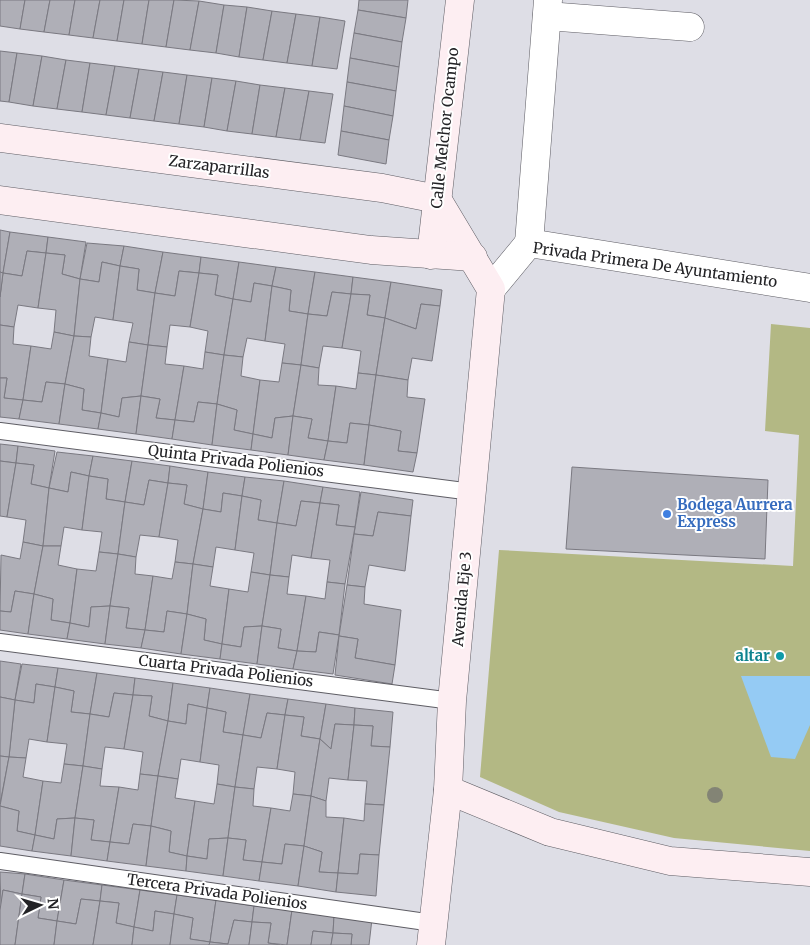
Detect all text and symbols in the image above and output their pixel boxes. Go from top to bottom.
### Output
street label: Calle Melchor Ocampo [427,46,462,209]
street label: Zarzaparrillas [167,151,271,182]
street label: Privada Primera De Ayuntamiento [532,238,779,291]
street label: Quinta Privada Polienios [147,440,325,481]
place label: Bodega Aurrera Express [677,495,793,531]
marker: Bodega Aurrera Express [661,508,673,520]
street label: Avenida Eje 3 [448,551,475,648]
place label: altar [735,646,770,665]
street label: Cuarta Privada Polienios [138,650,314,691]
marker: altar [774,650,786,662]
street label: Tercera Privada Polienios [126,869,309,914]
north arrow [15,880,65,930]
text: N [44,898,62,910]

